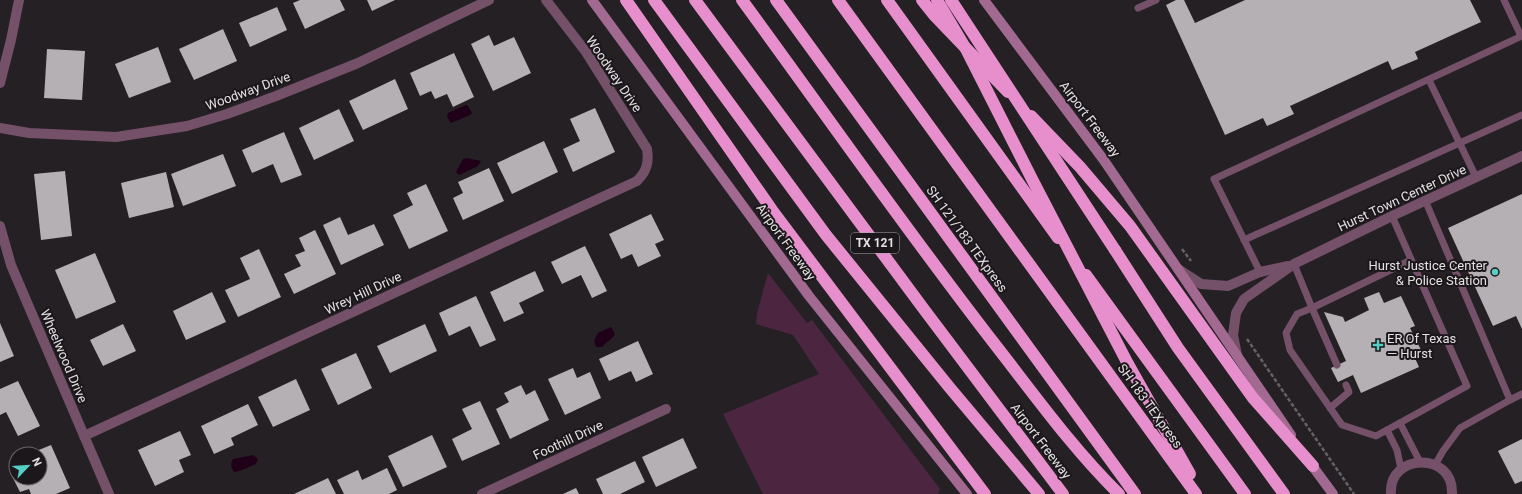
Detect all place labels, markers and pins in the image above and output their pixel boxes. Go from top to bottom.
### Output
place label: Hurst Justice Center & Police Station [1368,258,1488,288]
marker: Hurst Justice Center & Police Station [1490,267,1500,277]
place label: ER Of Texas — Hurst [1387,331,1457,361]
marker: ER Of Texas — Hurst [1372,339,1384,351]

